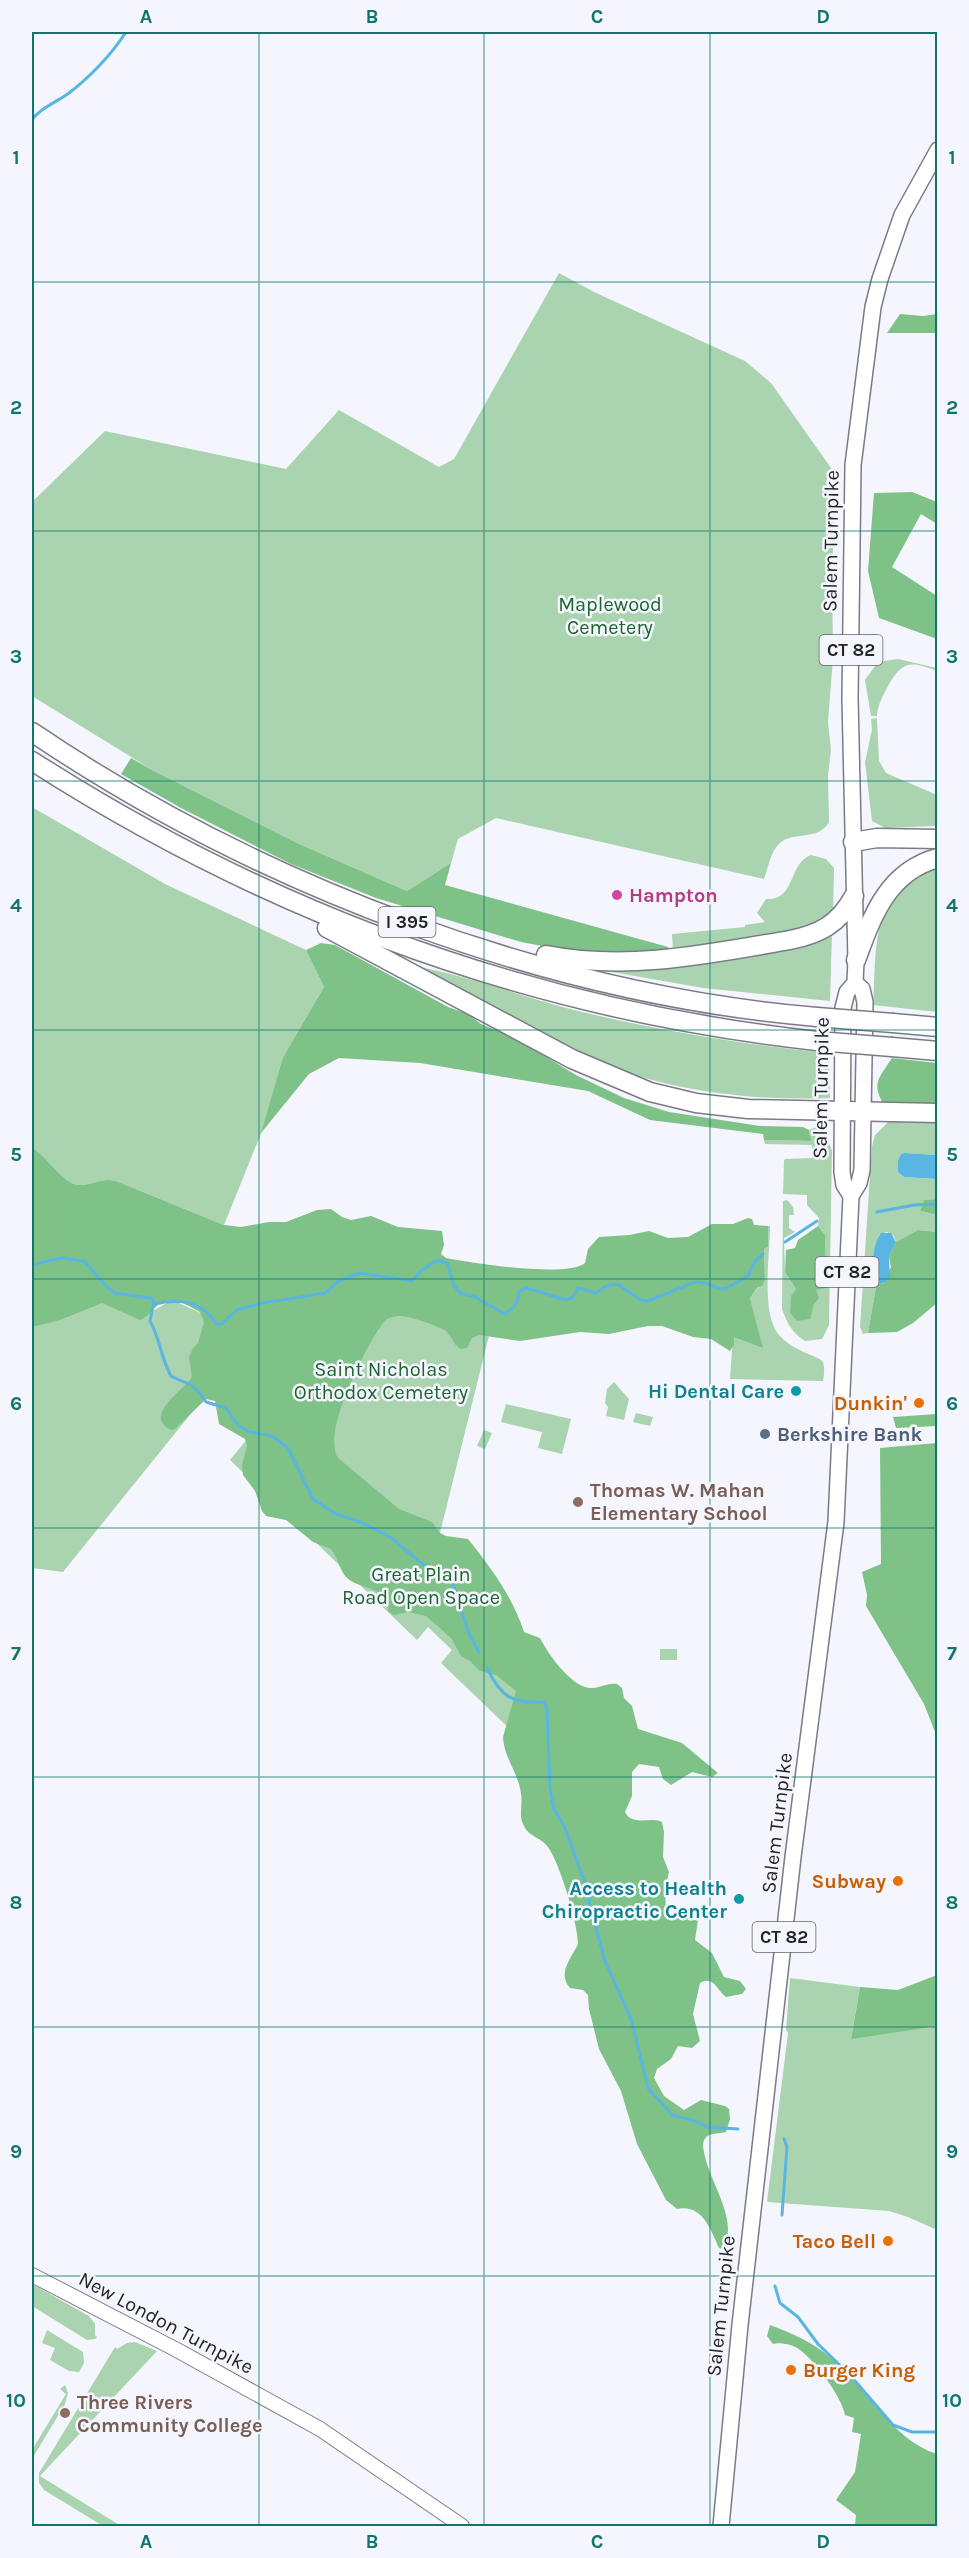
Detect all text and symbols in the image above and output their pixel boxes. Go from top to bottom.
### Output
text: A [140,5,153,28]
text: B [366,5,378,28]
text: C [591,5,603,28]
text: D [816,5,830,28]
text: 1 [12,146,20,169]
text: 1 [948,146,956,169]
text: 2 [10,396,22,419]
text: 2 [946,396,958,419]
street label: Salem Turnpike [818,470,844,612]
park label: Maplewood Cemetery [558,593,662,639]
road number: CT 82 [820,635,882,665]
text: 3 [10,645,22,668]
text: 3 [946,645,958,668]
place label: Hampton [629,884,718,907]
marker: Hampton [610,888,624,902]
text: 4 [10,894,22,917]
text: 4 [946,894,958,917]
road number: I 395 [378,907,436,937]
street label: Salem Turnpike [808,1017,834,1159]
text: 5 [10,1143,22,1166]
text: 5 [946,1143,958,1166]
road number: CT 82 [816,1257,878,1287]
park label: Saint Nicholas Orthodox Cemetery [294,1358,468,1404]
place label: Hi Dental Care [648,1380,784,1403]
marker: Hi Dental Care [789,1384,803,1398]
text: 6 [10,1392,22,1415]
place label: Dunkin' [834,1392,907,1415]
text: 6 [946,1392,958,1415]
marker: Dunkin' [912,1396,926,1410]
place label: Berkshire Bank [777,1423,922,1446]
marker: Berkshire Bank [758,1427,772,1441]
place label: Thomas W. Mahan Elementary School [590,1479,768,1525]
marker: Thomas W. Mahan Elementary School [571,1495,585,1509]
park label: Great Plain Road Open Space [342,1563,500,1609]
text: 7 [11,1642,21,1665]
text: 7 [947,1642,957,1665]
street label: Salem Turnpike [757,1751,797,1895]
place label: Subway [812,1870,886,1893]
marker: Subway [891,1874,905,1888]
place label: Access to Health Chiropractic Center [542,1877,727,1923]
text: 8 [10,1891,22,1914]
text: 8 [946,1891,958,1914]
marker: Access to Health Chiropractic Center [732,1892,746,1906]
road number: CT 82 [752,1922,816,1952]
text: 9 [10,2140,22,2163]
text: 9 [946,2140,958,2163]
place label: Taco Bell [793,2230,876,2253]
street label: Salem Turnpike [702,2234,740,2378]
marker: Taco Bell [881,2234,895,2248]
street label: New London Turnpike [75,2267,257,2379]
place label: Burger King [803,2359,915,2382]
marker: Burger King [784,2363,798,2377]
text: 10 [6,2389,26,2412]
text: 10 [942,2389,962,2412]
place label: Three Rivers Community College [77,2391,263,2437]
marker: Three Rivers Community College [58,2406,72,2420]
text: A [140,2530,153,2553]
text: B [366,2530,378,2553]
text: C [591,2530,603,2553]
text: D [816,2530,830,2553]

